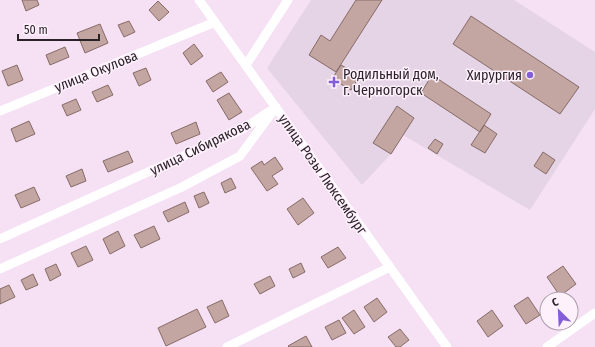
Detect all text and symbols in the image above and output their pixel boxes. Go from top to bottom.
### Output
scale bar [18,16,99,42]
text: 50 m [24,23,48,37]
street label: улица Окулова [52,47,140,96]
place label: Родильный дом, г. Черногорск [343,66,439,99]
place label: Хирургия [467,67,522,84]
marker: Хирургия [525,70,535,80]
marker: Родильный дом, г. Черногорск [328,76,340,88]
street label: улица Розы Люксембург [275,111,371,238]
street label: улица Сибирякова [147,116,253,179]
north arrow [539,291,579,331]
text: С [550,295,561,309]

